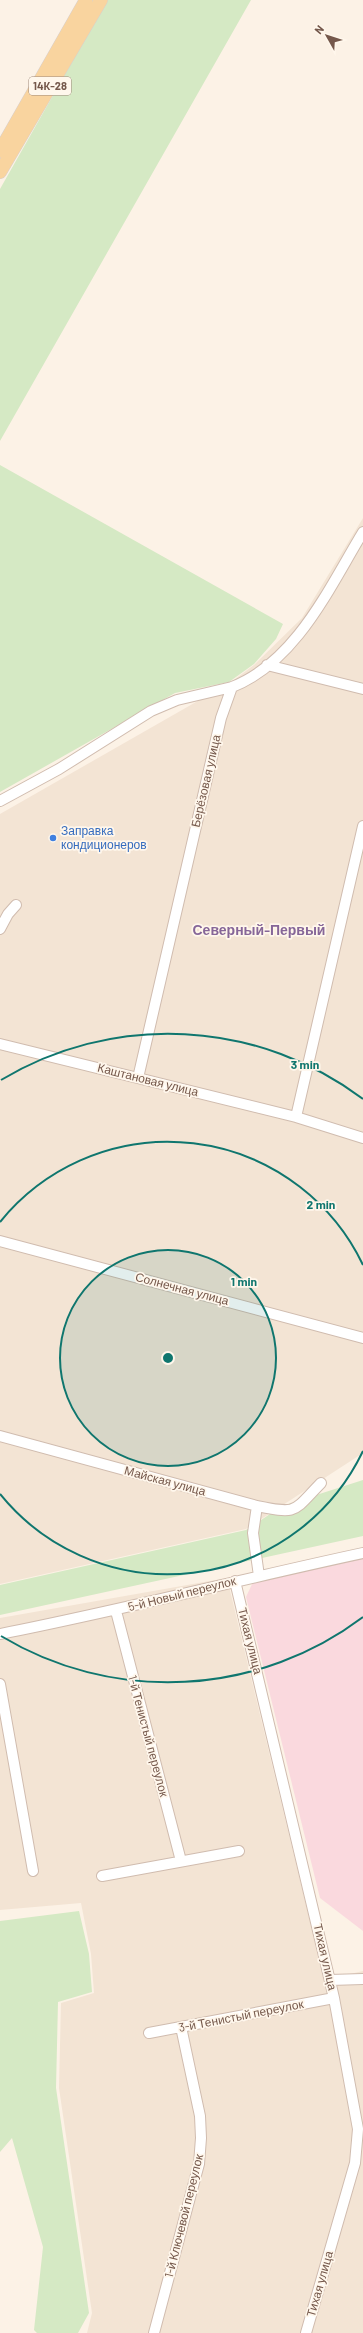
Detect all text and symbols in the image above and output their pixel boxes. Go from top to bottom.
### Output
north arrow [307,16,347,56]
text: N [311,22,326,36]
road number: 14К-28 [29,77,71,95]
street label: Берёзовая улица [188,733,224,829]
place label: Заправка кондиционеров [61,823,147,852]
marker: Заправка кондиционеров [48,833,58,843]
district label: Северный-Первый [193,921,325,938]
text: 3 min [291,1057,319,1071]
street label: Каштановая улица [96,1060,200,1099]
text: 2 min [307,1197,335,1211]
street label: Солнечная улица [134,1269,231,1308]
text: 1 min [231,1274,257,1288]
centre of rings [161,1351,175,1365]
street label: Майская улица [123,1462,208,1499]
street label: 5-й Новый переулок [126,1573,238,1614]
street label: Тихая улица [235,1606,266,1676]
street label: 1-й Тенистый переулок [125,1674,172,1799]
street label: Тихая улица [311,1922,341,1992]
street label: 3-й Тенистый переулок [177,1996,305,2035]
street label: 1-й Ключевой переулок [161,2152,206,2279]
street label: Тихая улица [303,2249,336,2319]

